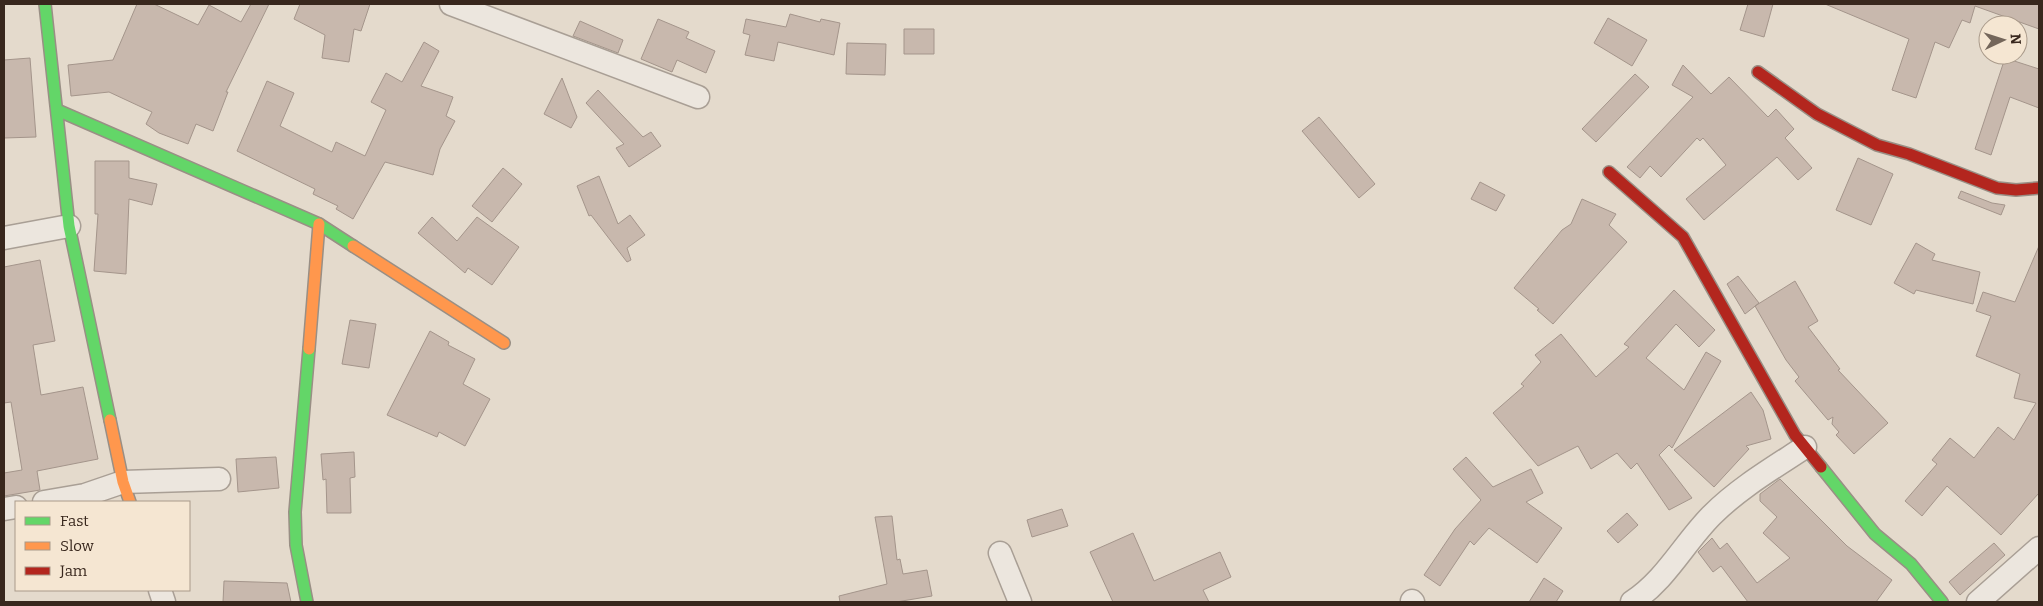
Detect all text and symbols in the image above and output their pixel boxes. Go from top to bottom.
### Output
north arrow [1978,15,2028,65]
text: N [2007,33,2024,45]
legend [15,501,190,591]
text: Fast [60,512,89,530]
text: Slow [60,537,95,555]
text: Jam [59,562,88,580]

